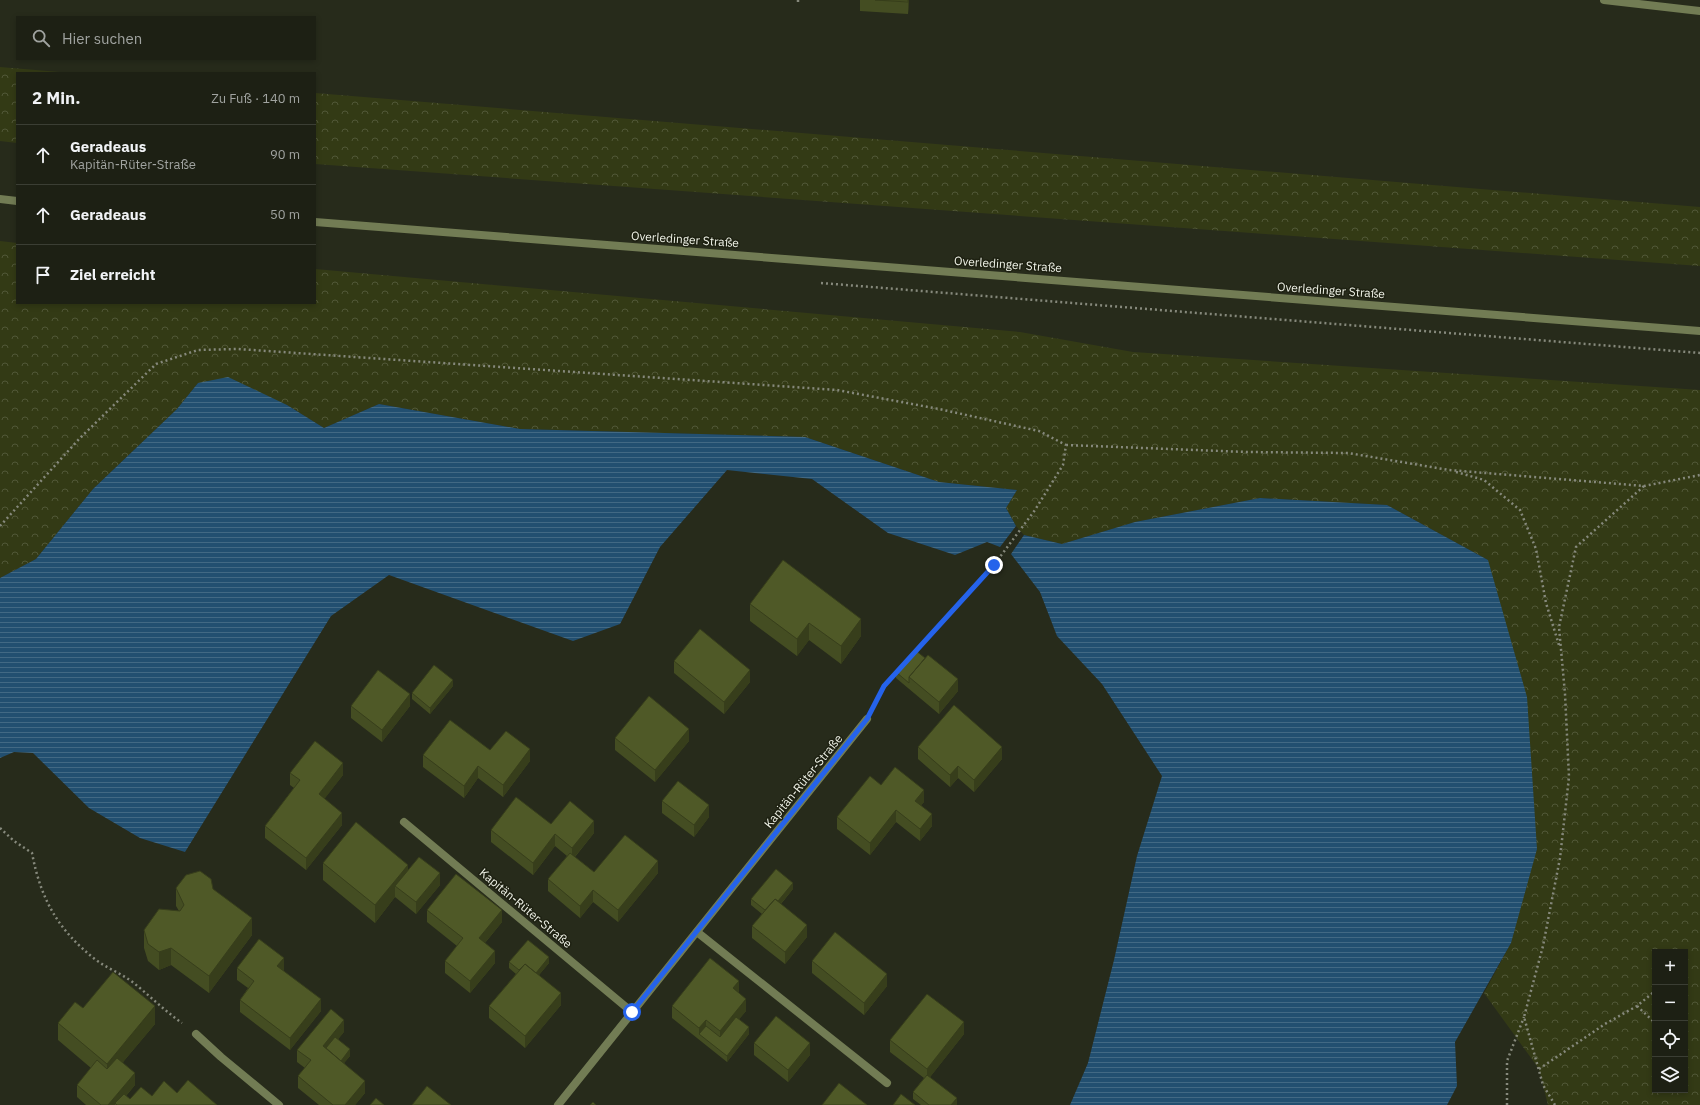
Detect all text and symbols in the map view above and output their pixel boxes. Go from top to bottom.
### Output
search box [16,16,316,60]
icon: search [30,27,52,49]
text: Hier suchen [62,29,142,48]
text: 2 Min. [32,87,80,109]
text: Zu Fuß · 140 m [211,90,300,107]
text: Geradeaus [70,137,146,156]
icon: ahead [32,144,54,166]
text: 90 m [270,146,300,163]
text: Kapitän-Rüter-Straße [70,156,196,173]
icon: ahead [32,204,54,226]
text: Geradeaus [70,205,146,224]
text: 50 m [270,206,300,223]
street label: Overledinger Straße [630,228,740,250]
street label: Overledinger Straße [953,253,1063,275]
icon: arrive [32,264,54,286]
text: Ziel erreicht [70,265,156,284]
street label: Overledinger Straße [1276,279,1386,301]
route end [985,556,1003,574]
street label: Kapitän-Rüter-Straße [761,731,846,831]
street label: Kapitän-Rüter-Straße [477,865,576,951]
map controls [1652,949,1688,1093]
button: + [1652,949,1688,985]
button: − [1652,985,1688,1021]
route start [623,1003,641,1021]
button: locate [1652,1021,1688,1057]
button: layers [1652,1057,1688,1093]

